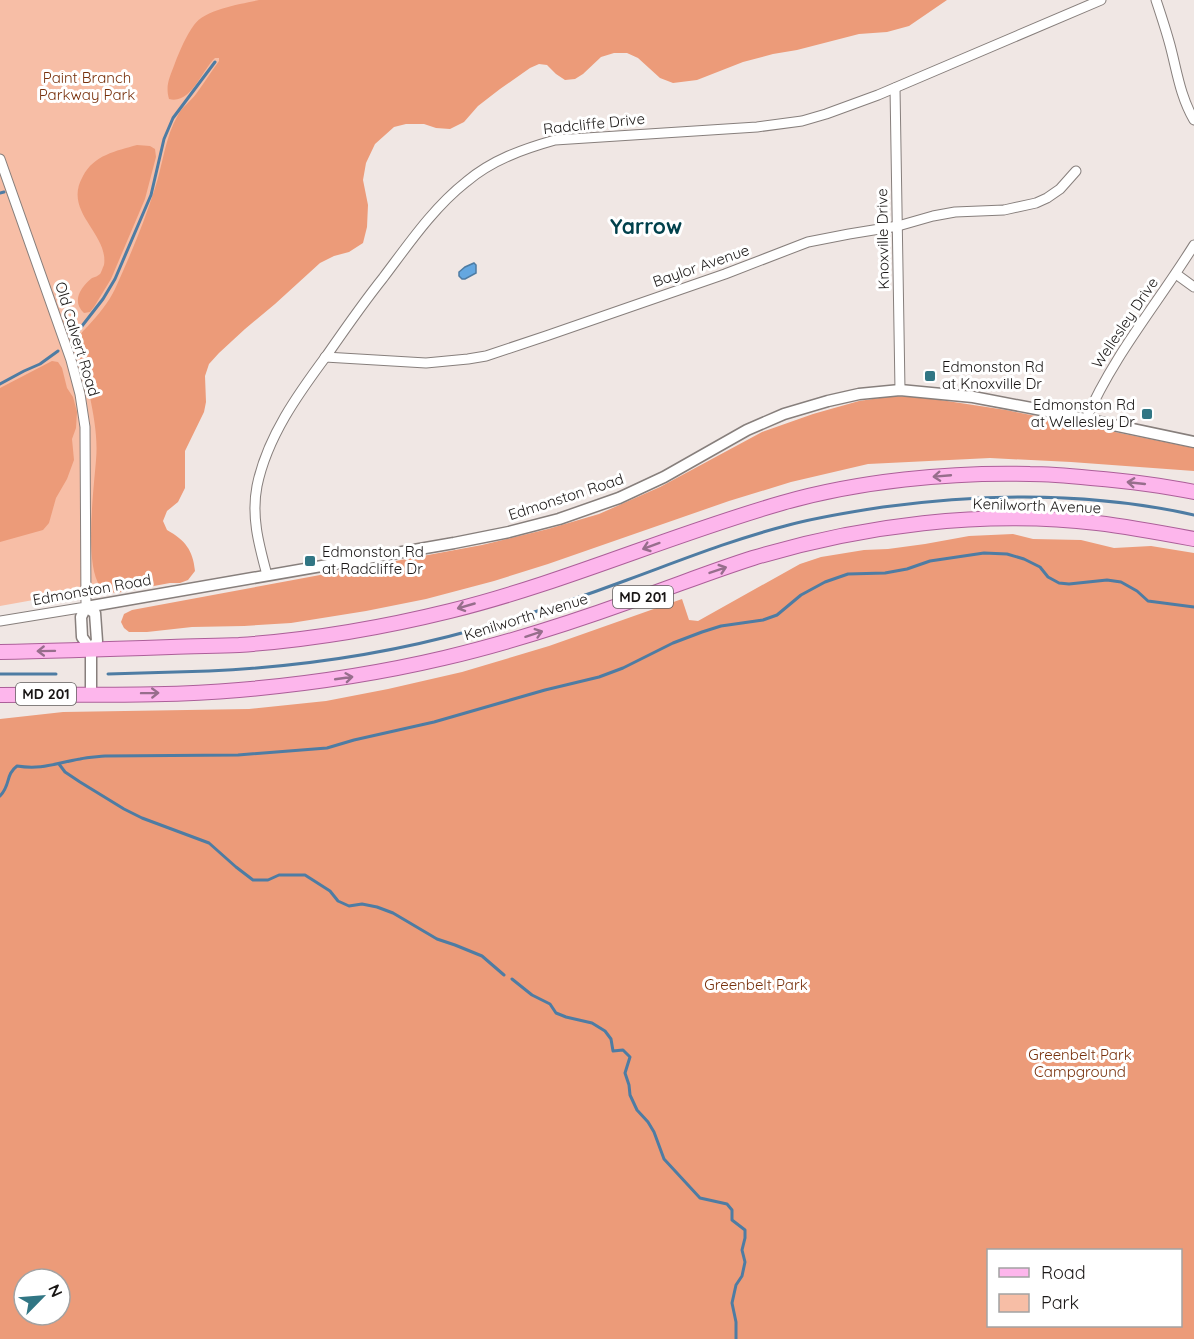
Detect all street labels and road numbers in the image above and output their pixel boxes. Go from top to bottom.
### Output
street label: Radcliffe Drive [542,109,646,138]
street label: Knoxville Drive [872,188,893,290]
street label: Baylor Avenue [650,240,752,291]
street label: Wellesley Drive [1087,274,1162,372]
street label: Old Calvert Road [51,279,104,398]
street label: Edmonston Road [506,469,626,524]
street label: Kenilworth Avenue [972,494,1102,517]
street label: Edmonston Road [31,570,153,609]
road number: MD 201 [613,586,673,608]
street label: Kenilworth Avenue [462,589,590,644]
road number: MD 201 [16,683,76,705]

